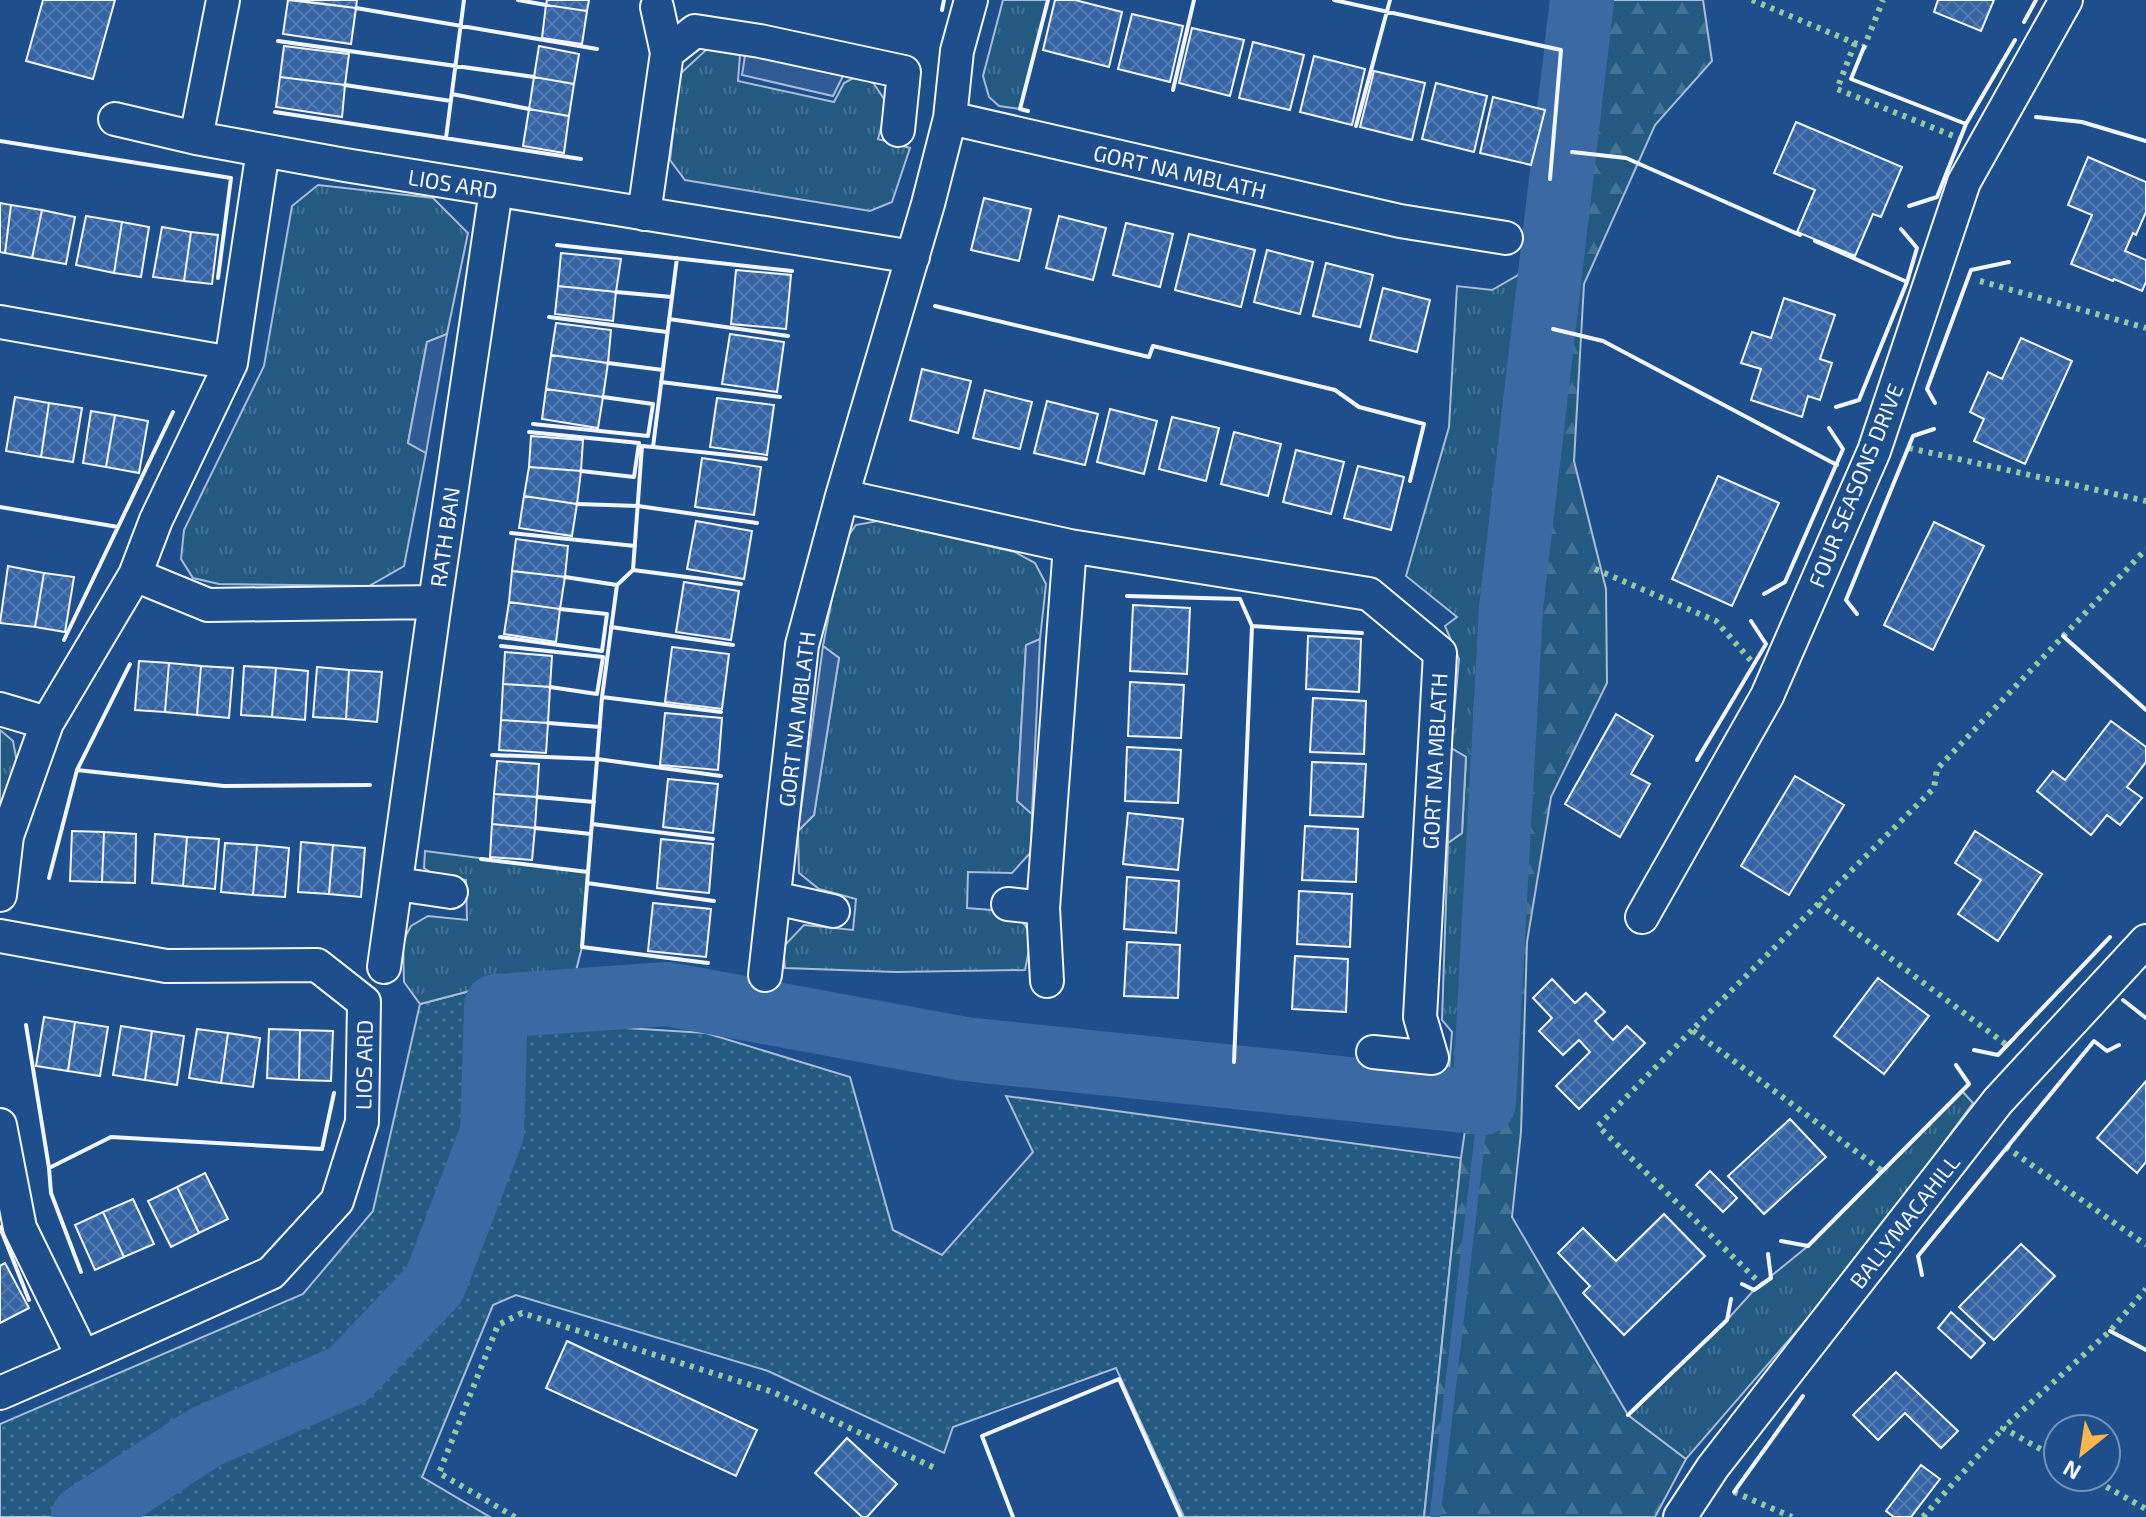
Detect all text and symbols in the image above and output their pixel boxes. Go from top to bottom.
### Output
street label: GORT NA MBLATH [1091,138,1269,204]
street label: LIOS ARD [406,163,500,203]
street label: FOUR SEASONS DRIVE [1802,379,1908,591]
street label: RATH BAN [424,485,464,589]
street label: GORT NA MBLATH [772,630,820,808]
street label: GORT NA MBLATH [1416,672,1452,850]
street label: LIOS ARD [349,1020,377,1110]
street label: BALLYMACAHILL [1844,1149,1964,1293]
north arrow [2042,1413,2122,1493]
text: N [2058,1456,2085,1486]

